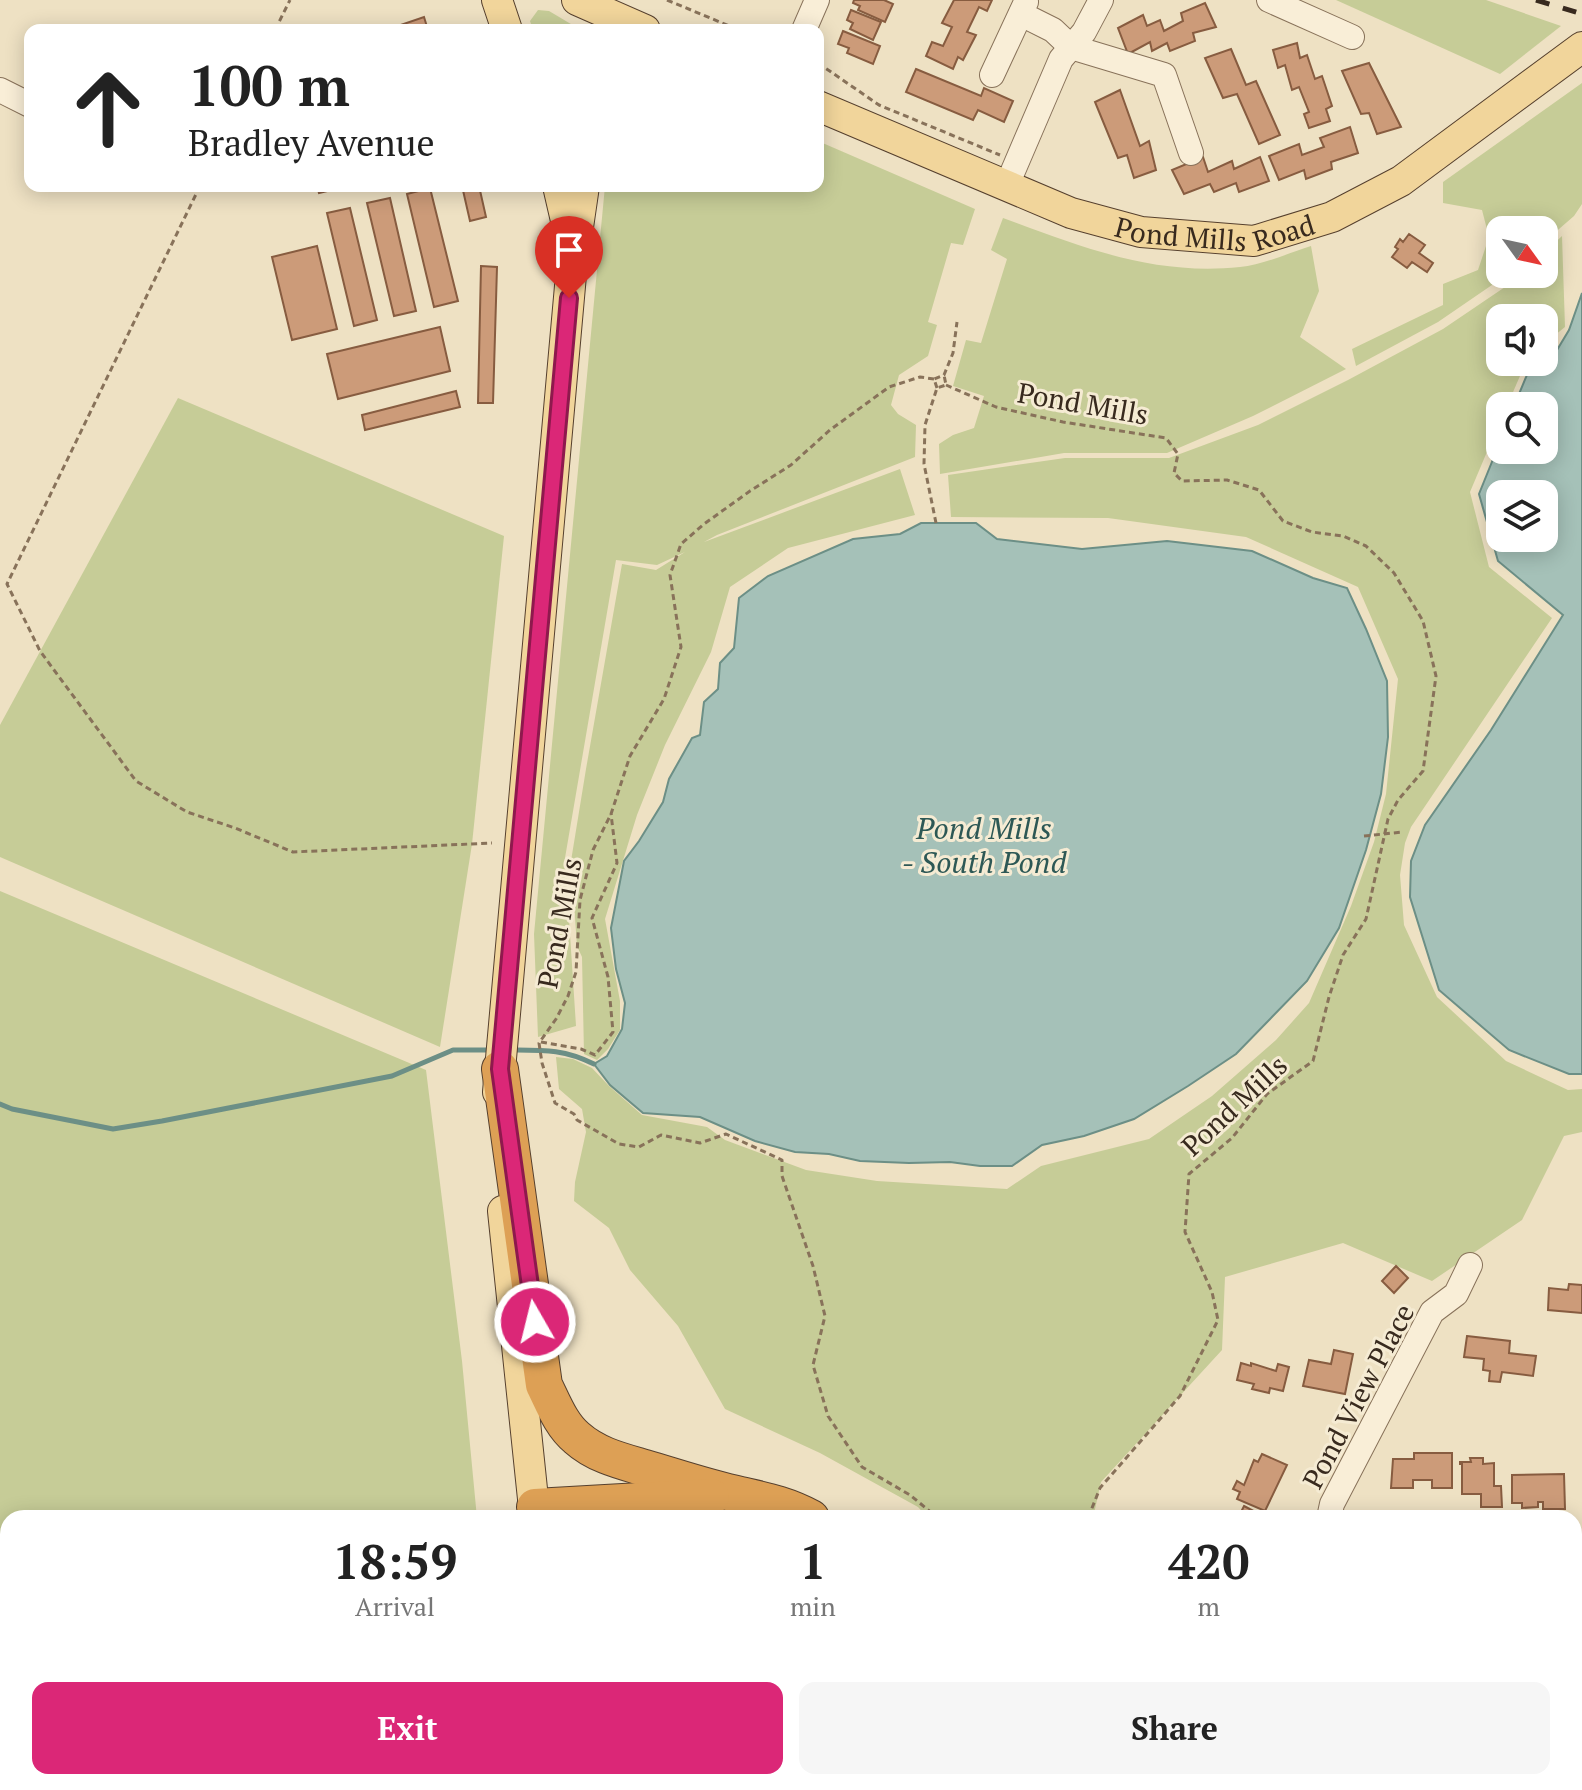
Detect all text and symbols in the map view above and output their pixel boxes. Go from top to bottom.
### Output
text: 100 m [188,48,350,122]
icon: ahead [56,56,160,160]
text: Bradley Avenue [188,119,435,166]
street label: Pond Mills Road [1111,205,1319,259]
pin [535,216,603,298]
north arrow [1486,216,1558,288]
map controls [1486,216,1558,552]
icon: arrive [547,228,591,272]
button: sound [1486,304,1558,376]
street label: Pond Mills [1015,373,1151,433]
button: search [1486,392,1558,464]
button: layers [1486,480,1558,552]
water label: Pond Mills - South Pond [902,808,1067,882]
street label: Pond Mills [528,855,590,991]
street label: Pond Mills [1173,1046,1295,1164]
position arrow [493,1280,577,1364]
street label: Pond View Place [1294,1297,1422,1495]
text: 18:59 [332,1529,457,1593]
text: 1 [799,1529,826,1593]
text: 420 [1168,1529,1250,1593]
text: Arrival [355,1589,435,1623]
text: min [790,1589,836,1623]
text: m [1198,1589,1220,1623]
button: Exit [32,1682,783,1774]
button: Share [799,1682,1550,1774]

